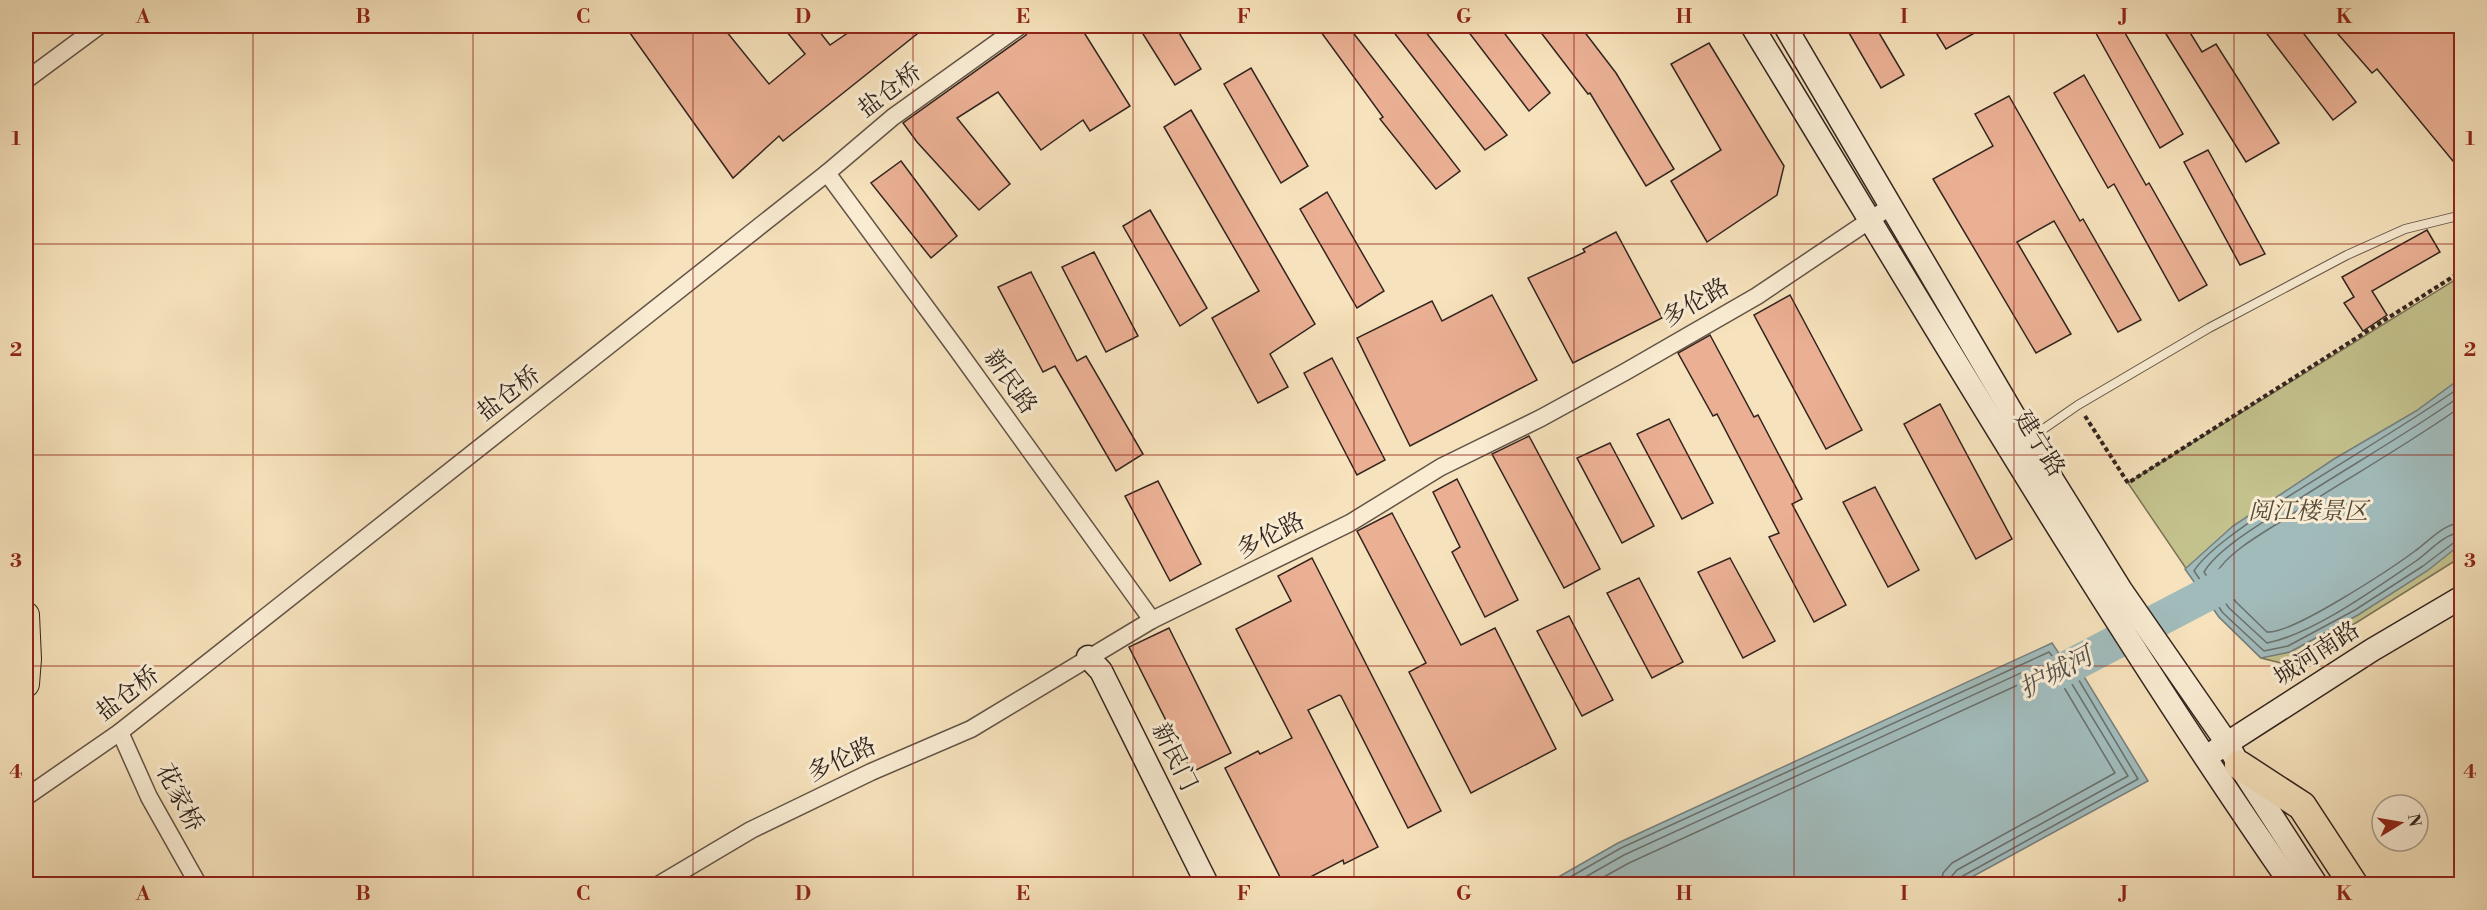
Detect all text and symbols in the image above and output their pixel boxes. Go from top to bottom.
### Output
text: A [135,5,151,30]
text: B [355,5,371,30]
text: C [576,5,590,30]
text: D [795,5,811,30]
text: E [1016,5,1030,30]
text: F [1237,5,1251,30]
text: G [1456,5,1472,30]
text: H [1676,5,1693,30]
text: I [1900,5,1908,30]
text: J [2117,5,2128,30]
text: K [2336,5,2353,30]
street label: 盐仓桥 [852,57,928,125]
text: 1 [11,127,21,152]
text: 1 [2465,127,2475,152]
street label: 多伦路 [1657,272,1735,334]
text: 2 [10,338,22,363]
text: 2 [2464,338,2476,363]
street label: 新民路 [977,344,1043,420]
street label: 盐仓桥 [471,360,547,428]
street label: 建宁路 [2007,406,2071,482]
park label: 阅江楼景区 [2248,497,2371,527]
street label: 多伦路 [1232,506,1310,566]
text: 3 [10,549,22,574]
text: 3 [2464,549,2476,574]
street label: 城河南路 [2269,615,2365,693]
water label: 护城河 [2014,639,2101,705]
street label: 盐仓桥 [90,660,166,728]
street label: 新民门 [1145,718,1203,796]
street label: 多伦路 [803,731,881,789]
street label: 花家桥 [149,759,209,837]
text: 4 [9,760,23,785]
text: 4 [2463,760,2477,785]
north arrow [2370,793,2430,853]
text: N [2403,812,2425,829]
text: A [135,882,151,907]
text: B [355,882,371,907]
text: C [576,882,590,907]
text: D [795,882,811,907]
text: E [1016,882,1030,907]
text: F [1237,882,1251,907]
text: G [1456,882,1472,907]
text: H [1676,882,1693,907]
text: I [1900,882,1908,907]
text: J [2117,882,2128,907]
text: K [2336,882,2353,907]

